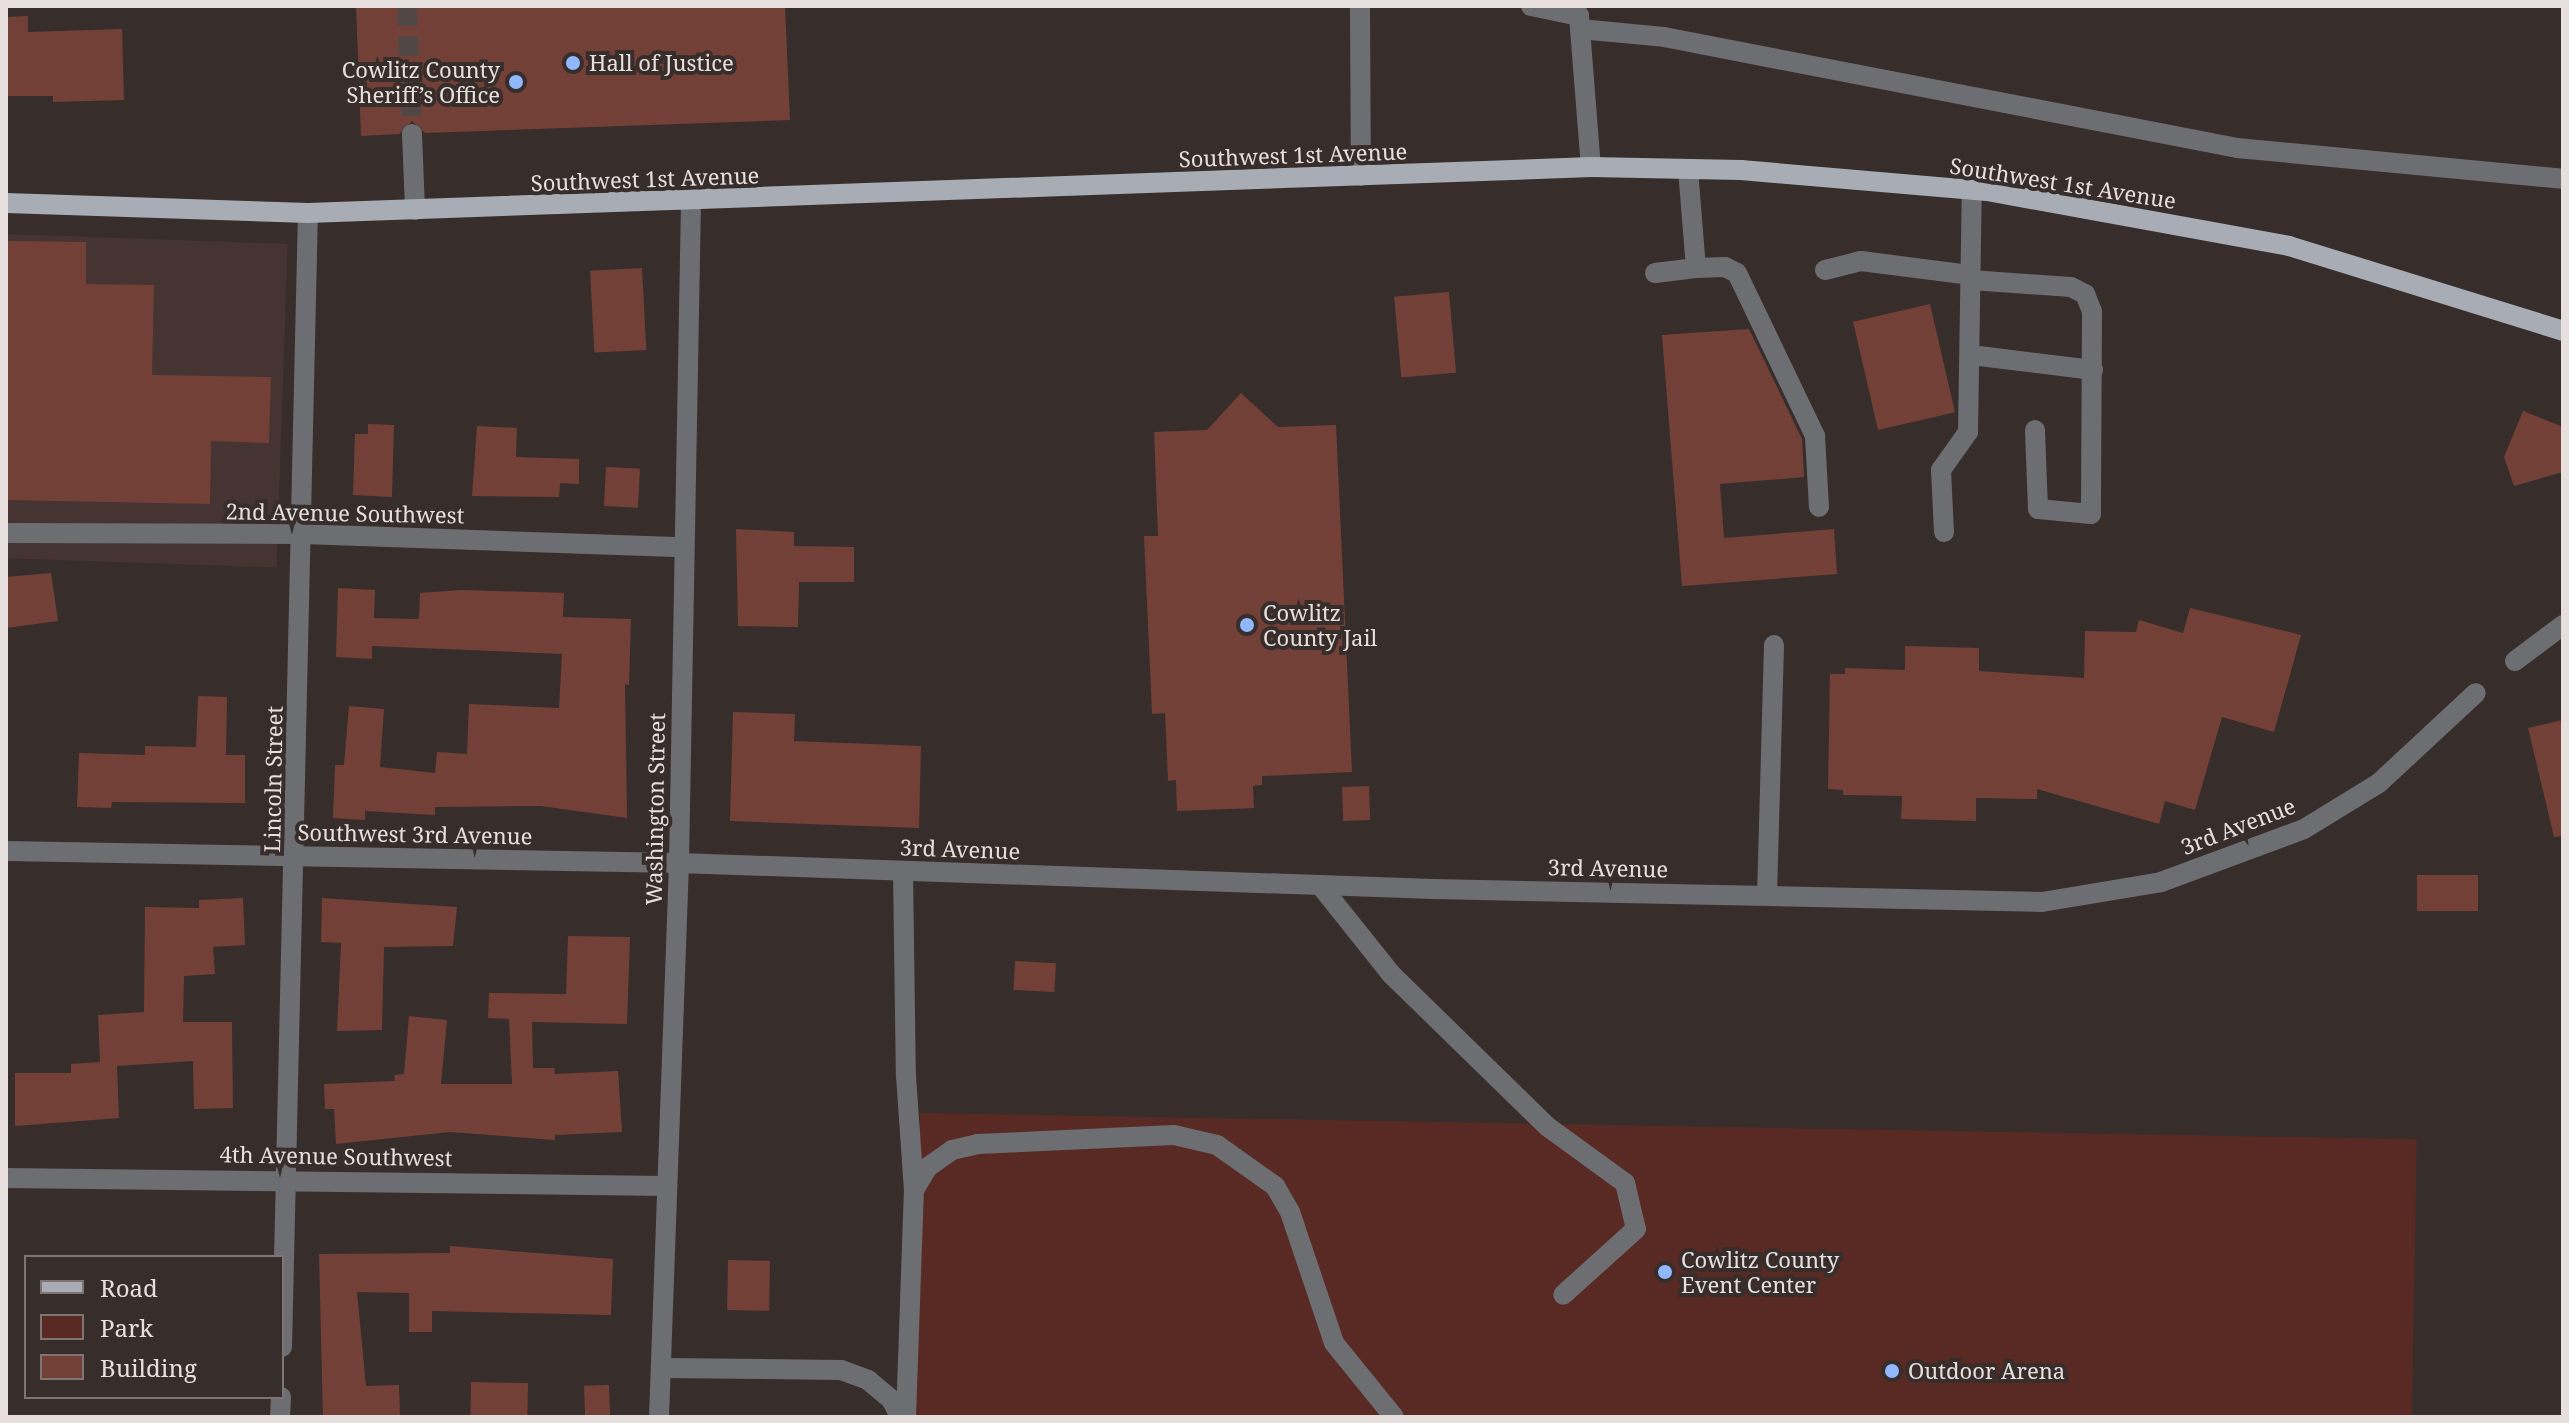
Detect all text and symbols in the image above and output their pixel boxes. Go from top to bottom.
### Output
place label: Hall of Justice [589,50,734,76]
marker: Hall of Justice [564,54,582,72]
place label: Cowlitz County Sheriff’s Office [342,56,500,108]
marker: Cowlitz County Sheriff’s Office [507,73,525,91]
street label: Southwest 1st Avenue [1178,138,1408,172]
street label: Southwest 1st Avenue [1948,152,2178,214]
street label: Southwest 1st Avenue [530,162,760,196]
street label: 2nd Avenue Southwest [225,498,465,528]
place label: Cowlitz County Jail [1263,599,1377,650]
marker: Cowlitz County Jail [1238,616,1256,634]
street label: Lincoln Street [259,706,287,852]
street label: Washington Street [640,713,670,905]
street label: 3rd Avenue [2177,792,2299,860]
street label: Southwest 3rd Avenue [297,819,533,849]
street label: 3rd Avenue [899,834,1021,864]
street label: 3rd Avenue [1548,854,1668,882]
street label: 4th Avenue Southwest [219,1141,453,1171]
place label: Cowlitz County Event Center [1681,1246,1839,1298]
legend [24,1255,284,1399]
marker: Cowlitz County Event Center [1656,1263,1674,1281]
text: Road [100,1271,158,1304]
text: Park [100,1311,153,1344]
text: Building [100,1351,197,1384]
place label: Outdoor Arena [1908,1358,2065,1384]
marker: Outdoor Arena [1883,1362,1901,1380]

